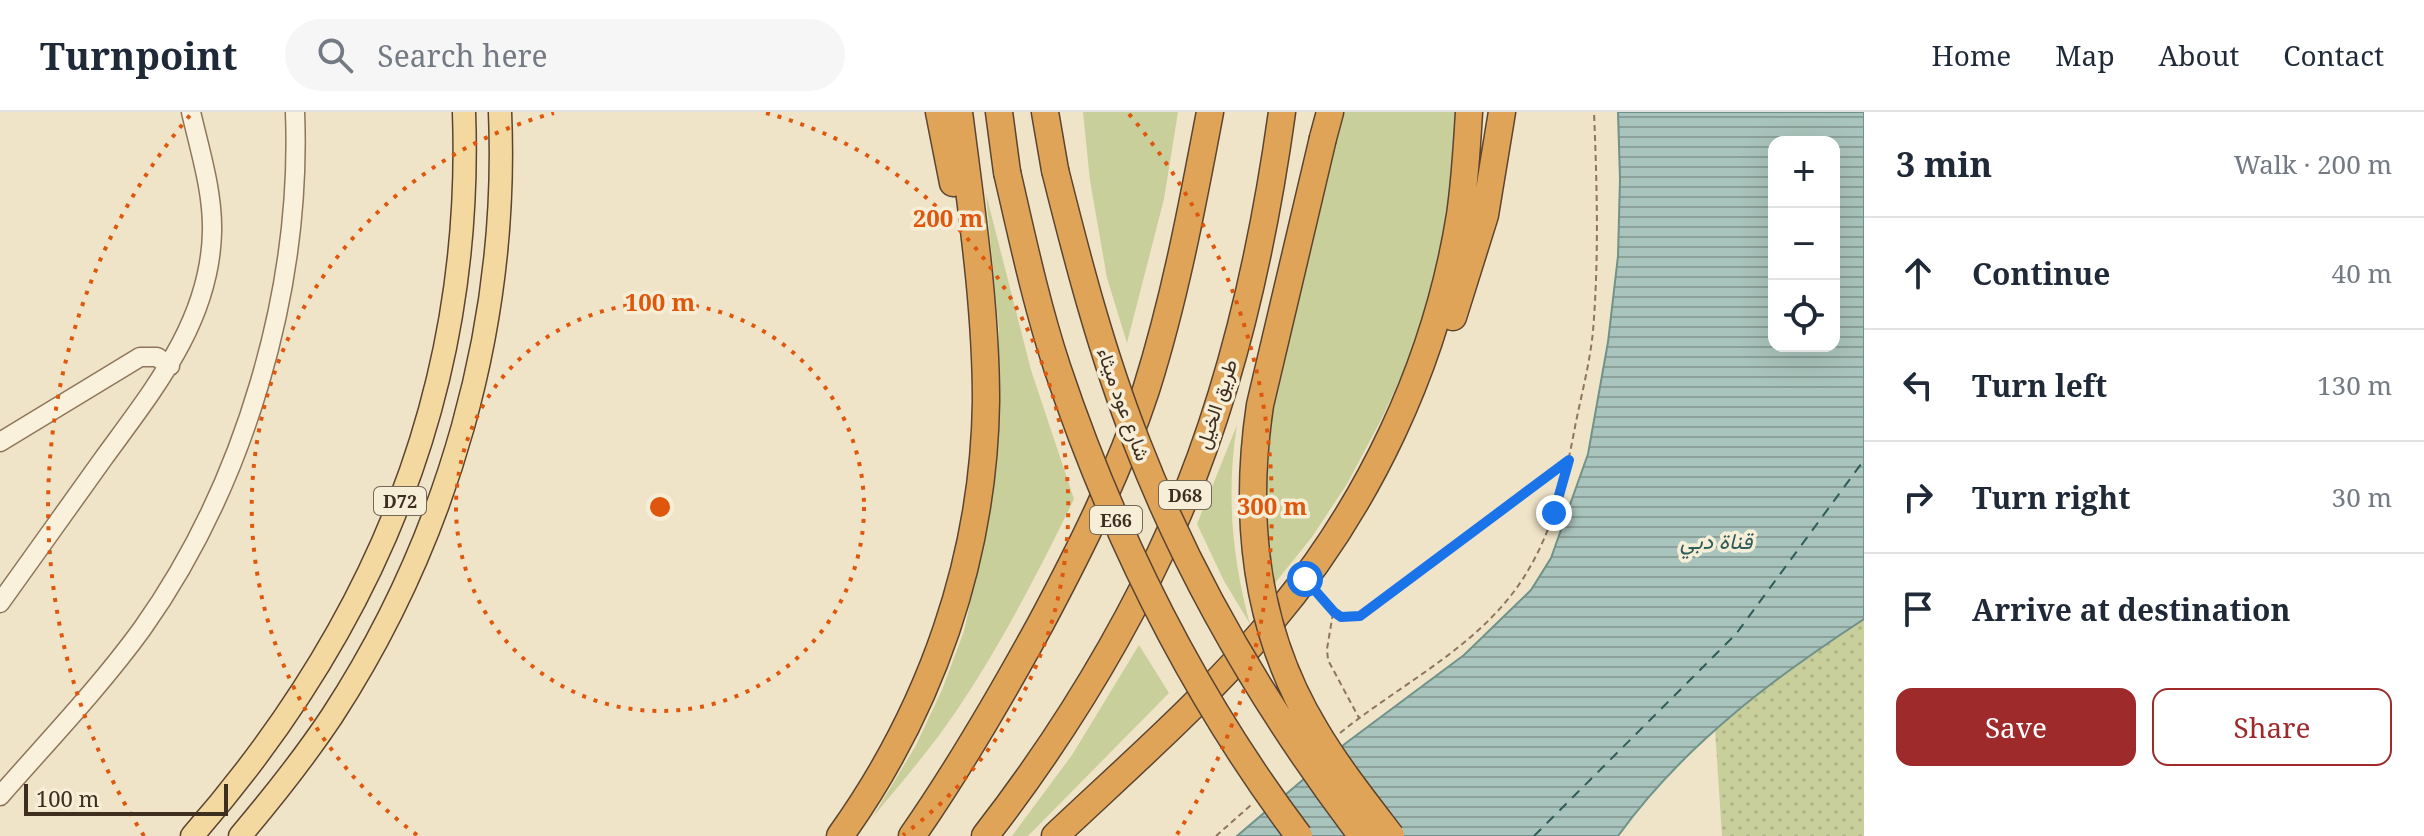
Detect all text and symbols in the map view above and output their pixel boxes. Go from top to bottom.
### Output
search box [285,19,845,91]
text: Turnpoint [40,29,237,81]
icon: search [313,33,357,77]
text: Search here [377,35,548,76]
text: Home [1932,36,2011,74]
text: Map [2055,36,2115,74]
text: About [2159,36,2239,74]
text: Contact [2283,36,2384,74]
map controls [1768,136,1840,352]
button: + [1768,136,1840,208]
text: 3 min [1896,141,1992,187]
text: Walk · 200 m [2234,146,2392,182]
text: 200 m [913,201,984,234]
button: − [1768,208,1840,280]
icon: ahead [1896,251,1940,295]
text: Continue [1972,253,2110,294]
text: 40 m [2332,255,2392,291]
button: locate [1768,280,1840,352]
text: 100 m [625,285,696,318]
street label: شارع عود ميثاء [1090,344,1157,465]
street label: طريق الخيل [1189,356,1243,452]
icon: left [1896,363,1940,407]
text: Turn left [1972,365,2107,406]
text: 130 m [2317,367,2392,403]
icon: right [1896,475,1940,519]
text: Turn right [1972,477,2130,518]
text: 30 m [2332,479,2392,515]
road number: D68 [1159,481,1211,509]
road number: D72 [374,487,426,515]
text: 300 m [1237,489,1308,522]
centre of rings [646,493,674,521]
route end [1536,495,1572,531]
road number: E66 [1090,506,1142,534]
water label: قناة دبي [1680,525,1754,559]
route start [1287,561,1323,597]
icon: arrive [1896,587,1940,631]
text: Arrive at destination [1972,589,2291,630]
button: Save [1896,688,2136,766]
button: Share [2152,688,2392,766]
scale bar [24,780,228,816]
text: 100 m [36,783,99,813]

